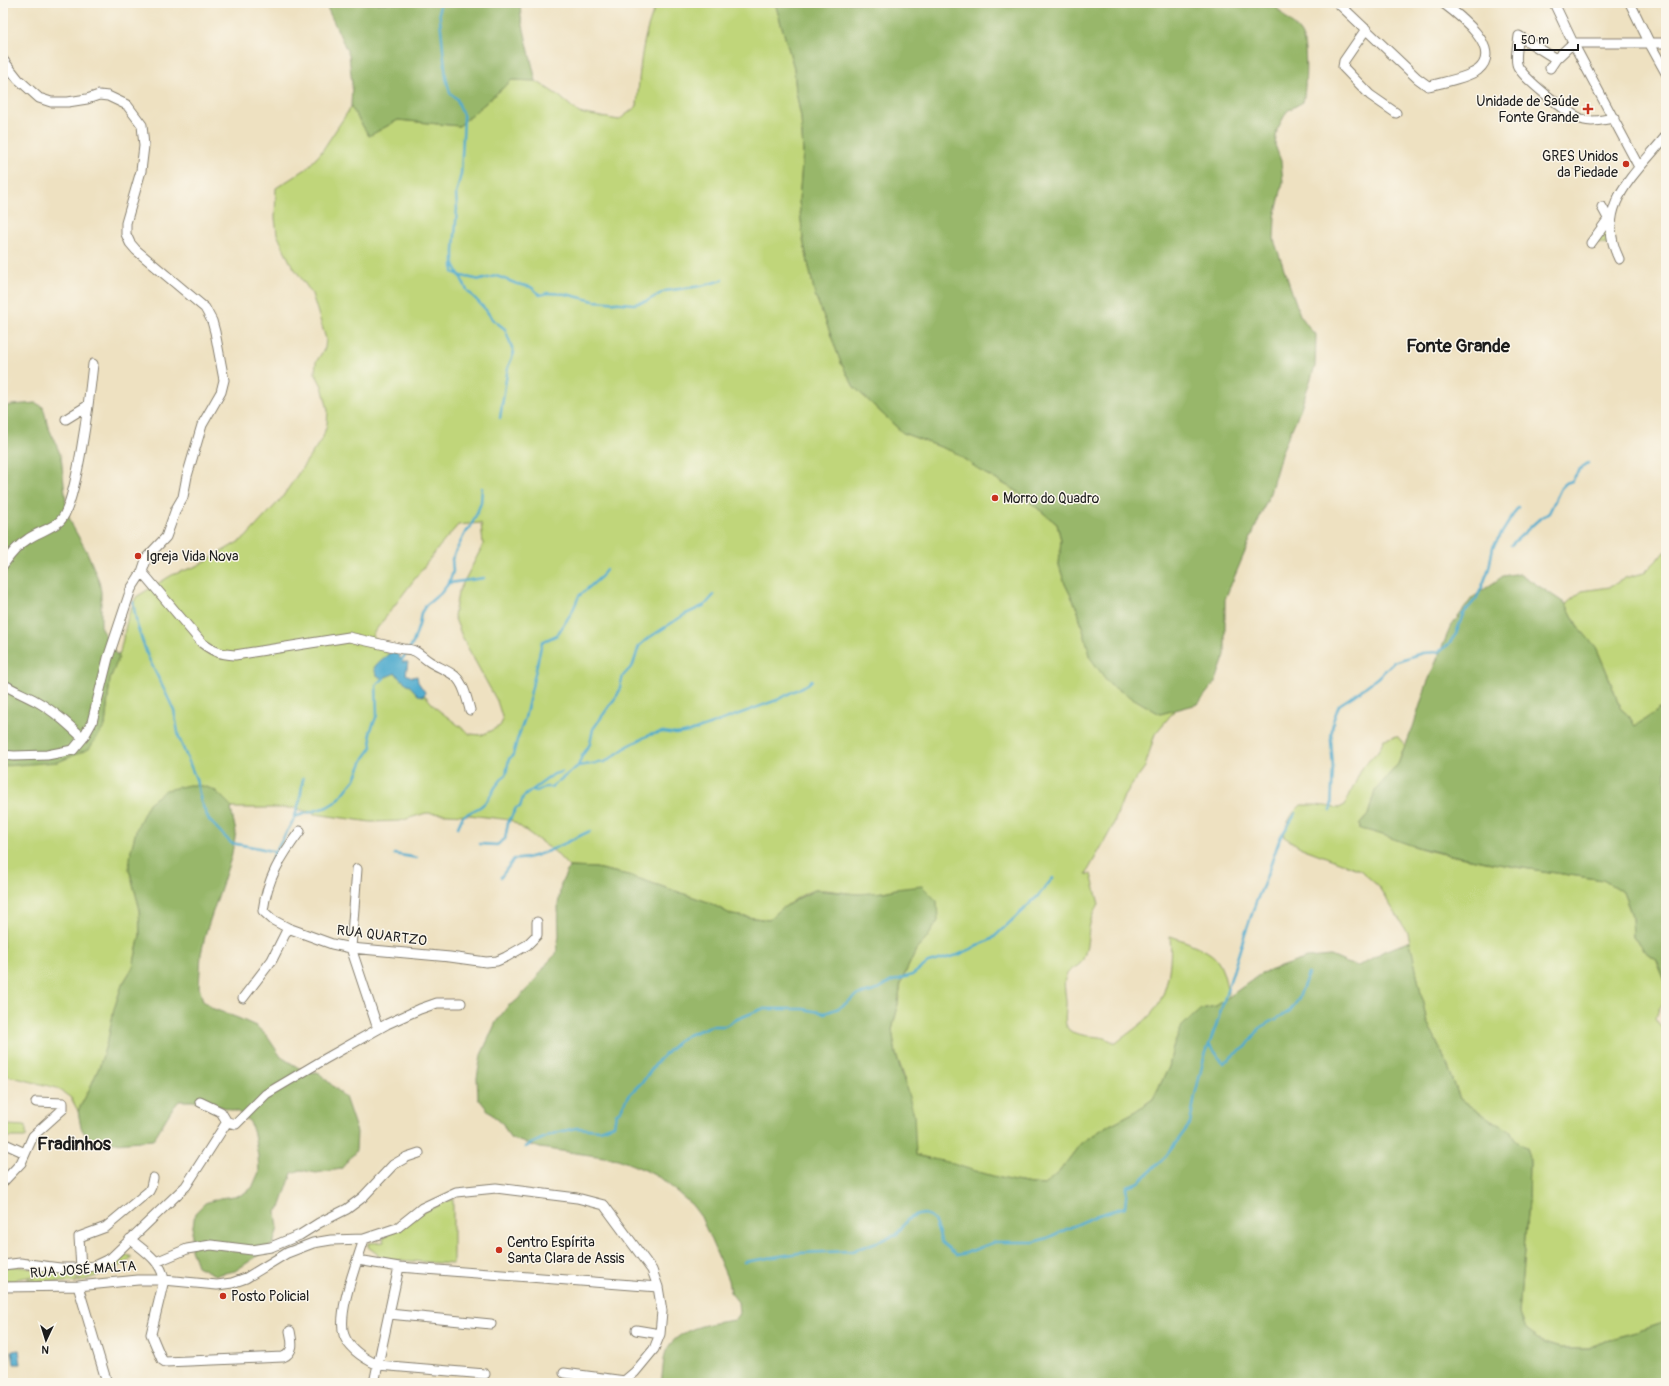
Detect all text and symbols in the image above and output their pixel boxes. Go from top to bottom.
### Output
scale bar [1515,26,1578,52]
text: 50 m [1521,33,1549,48]
place label: Unidade de Saúde Fonte Grande [1476,93,1579,126]
marker: Unidade de Saúde Fonte Grande [1582,103,1594,115]
place label: GRES Unidos da Piedade [1542,148,1619,181]
marker: GRES Unidos da Piedade [1621,159,1631,169]
district label: Fonte Grande [1406,335,1511,358]
place label: Morro do Quadro [1003,490,1100,507]
marker: Morro do Quadro [990,493,1000,503]
place label: Igreja Vida Nova [146,548,238,565]
marker: Igreja Vida Nova [133,551,143,561]
street label: RUA QUARTZO [336,922,428,949]
district label: Fradinhos [37,1133,112,1156]
place label: Centro Espírita Santa Clara de Assis [507,1234,625,1267]
marker: Centro Espírita Santa Clara de Assis [494,1245,504,1255]
street label: RUA JOSÉ MALTA [29,1256,137,1282]
place label: Posto Policial [231,1288,309,1305]
marker: Posto Policial [218,1291,228,1301]
north arrow [26,1320,66,1360]
text: N [41,1343,50,1356]

